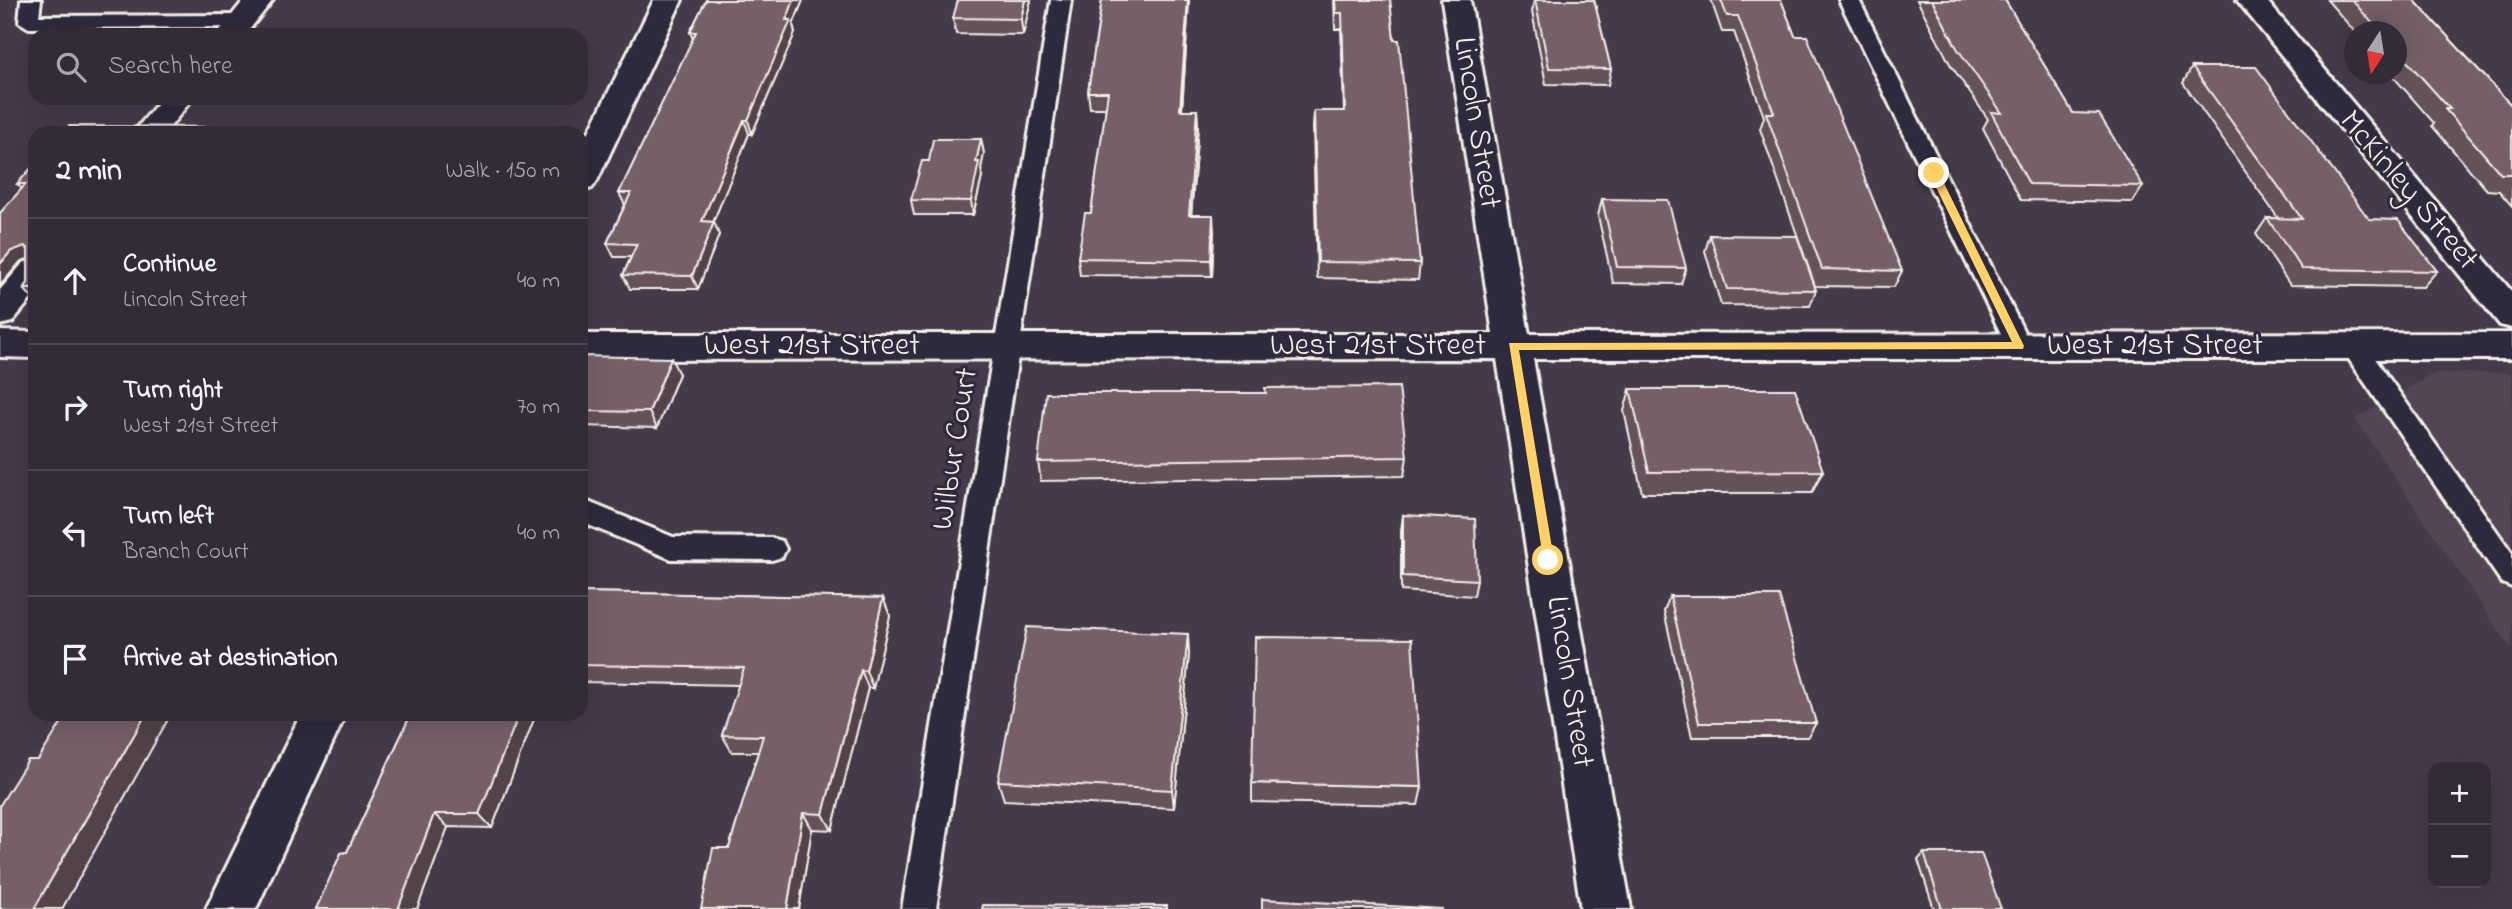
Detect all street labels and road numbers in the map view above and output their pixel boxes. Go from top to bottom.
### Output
street label: Lincoln Street [1439,34,1513,212]
street label: McKinley Street [2327,100,2489,282]
street label: West 21st Street [704,323,920,370]
street label: West 21st Street [1270,323,1486,370]
street label: West 21st Street [2047,323,2263,370]
street label: Wilbur Court [920,364,992,533]
street label: Lincoln Street [1532,593,1606,771]

